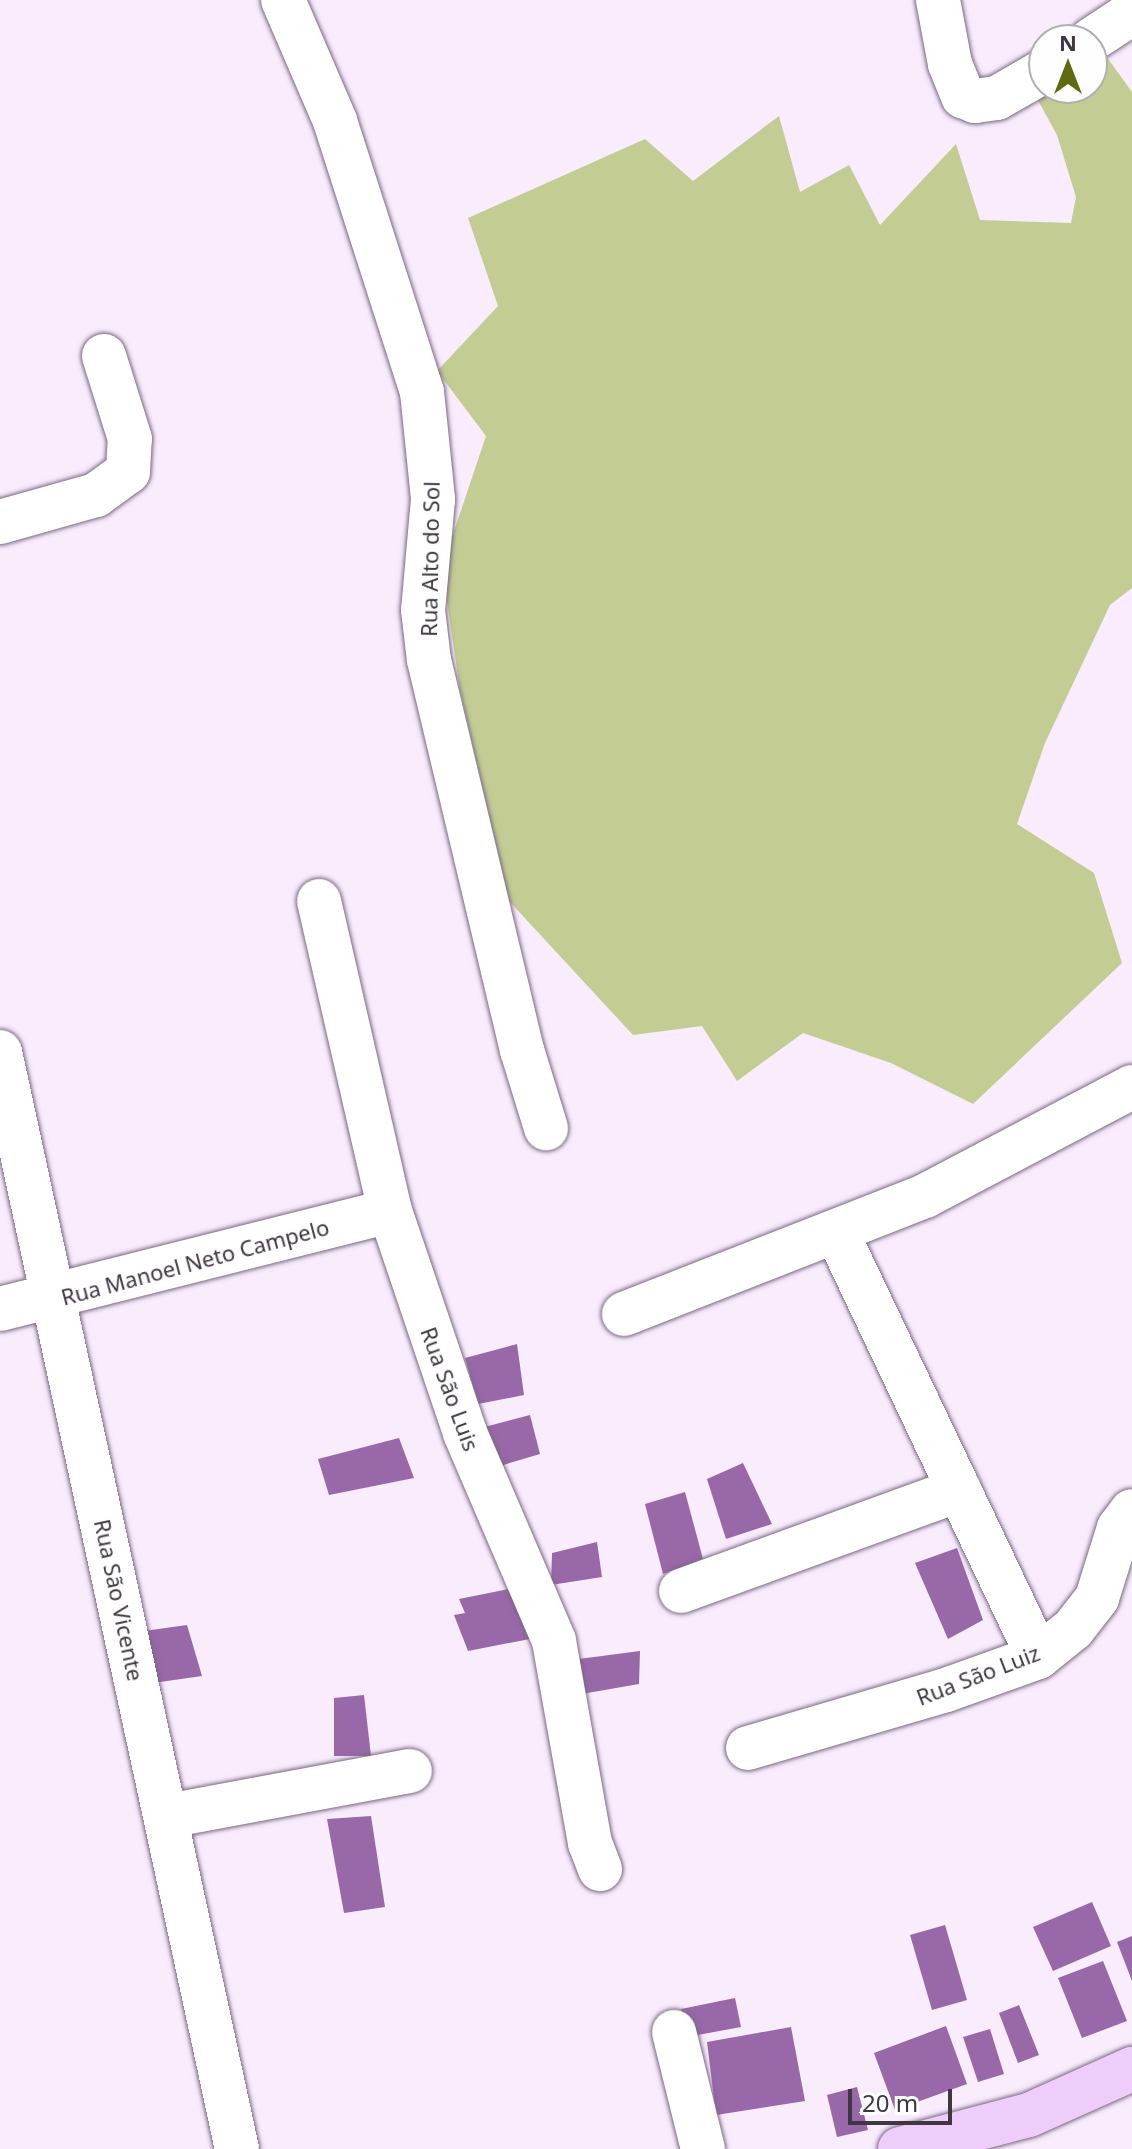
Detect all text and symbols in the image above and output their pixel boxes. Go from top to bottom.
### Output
north arrow [1028,24,1108,104]
text: N [1059,27,1077,57]
street label: Rua Alto do Sol [415,481,445,637]
street label: Rua Manoel Neto Campelo [58,1214,332,1310]
street label: Rua São Luis [415,1323,485,1455]
street label: Rua São Vicente [89,1517,149,1683]
street label: Rua São Luiz [913,1639,1043,1711]
scale bar [852,2073,956,2123]
text: 20 m [862,2086,918,2119]

